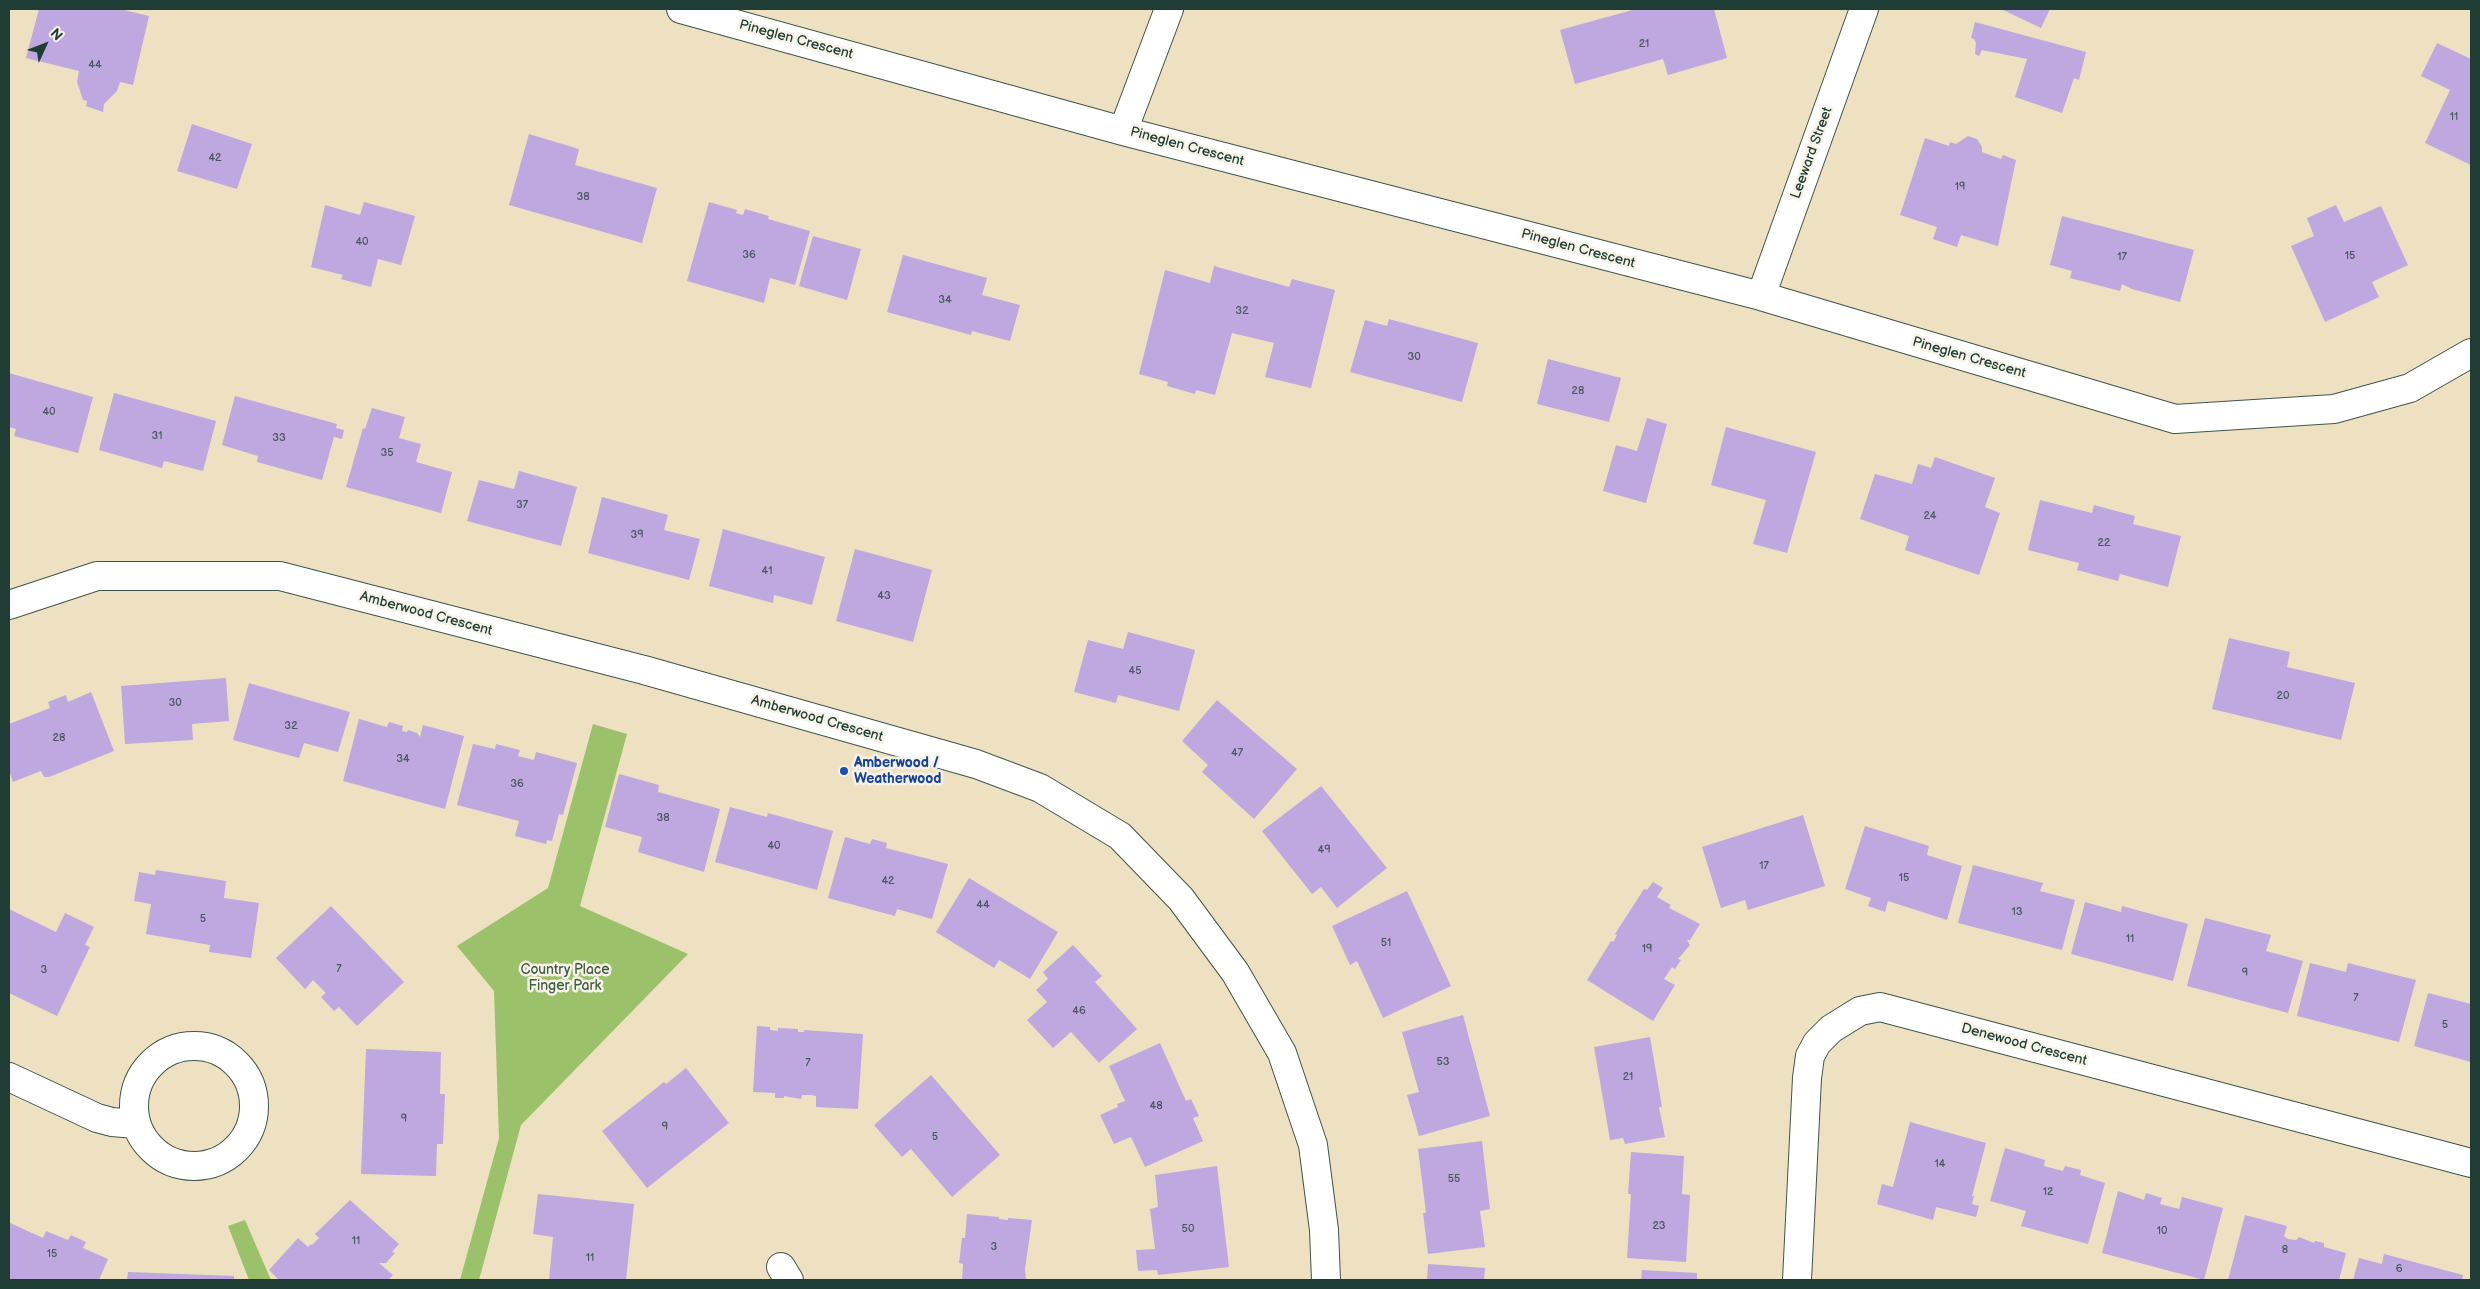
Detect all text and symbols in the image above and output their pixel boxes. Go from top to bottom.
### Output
street label: Pineglen Crescent [737,17,855,63]
north arrow [20,20,70,70]
text: N [47,25,66,44]
house number: 21 [1639,37,1649,51]
house number: 44 [88,58,102,72]
street label: Leeward Street [1788,105,1836,201]
house number: 11 [2450,110,2458,124]
street label: Pineglen Crescent [1128,124,1246,170]
house number: 42 [208,151,222,165]
house number: 19 [1955,180,1965,194]
house number: 38 [576,190,590,204]
street label: Pineglen Crescent [1519,226,1637,272]
house number: 40 [355,235,369,249]
house number: 36 [742,248,756,262]
house number: 15 [2345,249,2355,263]
house number: 17 [2117,250,2127,264]
house number: 34 [938,293,952,307]
house number: 32 [1235,304,1249,318]
street label: Pineglen Crescent [1910,334,2028,382]
house number: 30 [1407,350,1421,364]
house number: 28 [1572,384,1584,398]
house number: 40 [42,405,56,419]
house number: 31 [151,429,163,443]
house number: 33 [272,431,286,445]
house number: 35 [380,446,394,460]
house number: 37 [516,498,528,512]
house number: 24 [1923,509,1937,523]
house number: 39 [630,528,644,542]
house number: 22 [2098,536,2110,550]
house number: 41 [762,564,772,578]
street label: Amberwood Crescent [358,588,494,640]
house number: 43 [877,589,891,603]
house number: 45 [1128,664,1142,678]
house number: 20 [2277,689,2289,703]
street label: Amberwood Crescent [749,692,885,746]
house number: 30 [168,696,182,710]
house number: 32 [284,719,298,733]
house number: 28 [53,731,65,745]
house number: 47 [1231,746,1243,760]
house number: 34 [396,752,410,766]
place label: Amberwood / Weatherwood [854,755,941,788]
marker: Amberwood / Weatherwood [838,765,850,777]
house number: 36 [510,777,524,791]
house number: 38 [656,811,670,825]
house number: 40 [767,839,781,853]
house number: 49 [1317,843,1331,857]
house number: 17 [1759,859,1769,873]
house number: 15 [1899,871,1909,885]
house number: 42 [881,874,895,888]
house number: 44 [976,898,990,912]
house number: 13 [2011,905,2023,919]
house number: 5 [200,912,206,926]
house number: 11 [2126,932,2134,946]
house number: 51 [1381,936,1391,950]
house number: 19 [1642,942,1652,956]
house number: 7 [336,962,342,976]
park label: Country Place Finger Park [520,962,610,994]
house number: 3 [41,963,47,977]
house number: 9 [2242,966,2248,980]
house number: 7 [2353,991,2359,1005]
house number: 46 [1072,1004,1086,1018]
house number: 5 [2442,1018,2448,1032]
street label: Denewood Crescent [1959,1020,2089,1070]
house number: 53 [1436,1055,1450,1069]
house number: 7 [805,1056,811,1070]
house number: 21 [1623,1070,1633,1084]
house number: 48 [1149,1099,1163,1113]
house number: 9 [401,1112,407,1126]
house number: 9 [662,1120,668,1134]
house number: 5 [932,1130,938,1144]
house number: 14 [1935,1157,1945,1171]
house number: 55 [1448,1172,1460,1186]
house number: 12 [2043,1185,2053,1199]
house number: 23 [1652,1219,1666,1233]
house number: 50 [1182,1222,1194,1236]
house number: 10 [2157,1224,2167,1238]
house number: 11 [352,1234,360,1248]
house number: 3 [991,1240,997,1254]
house number: 8 [2282,1243,2288,1257]
house number: 15 [47,1247,57,1261]
house number: 11 [586,1251,594,1265]
house number: 6 [2396,1262,2402,1276]

